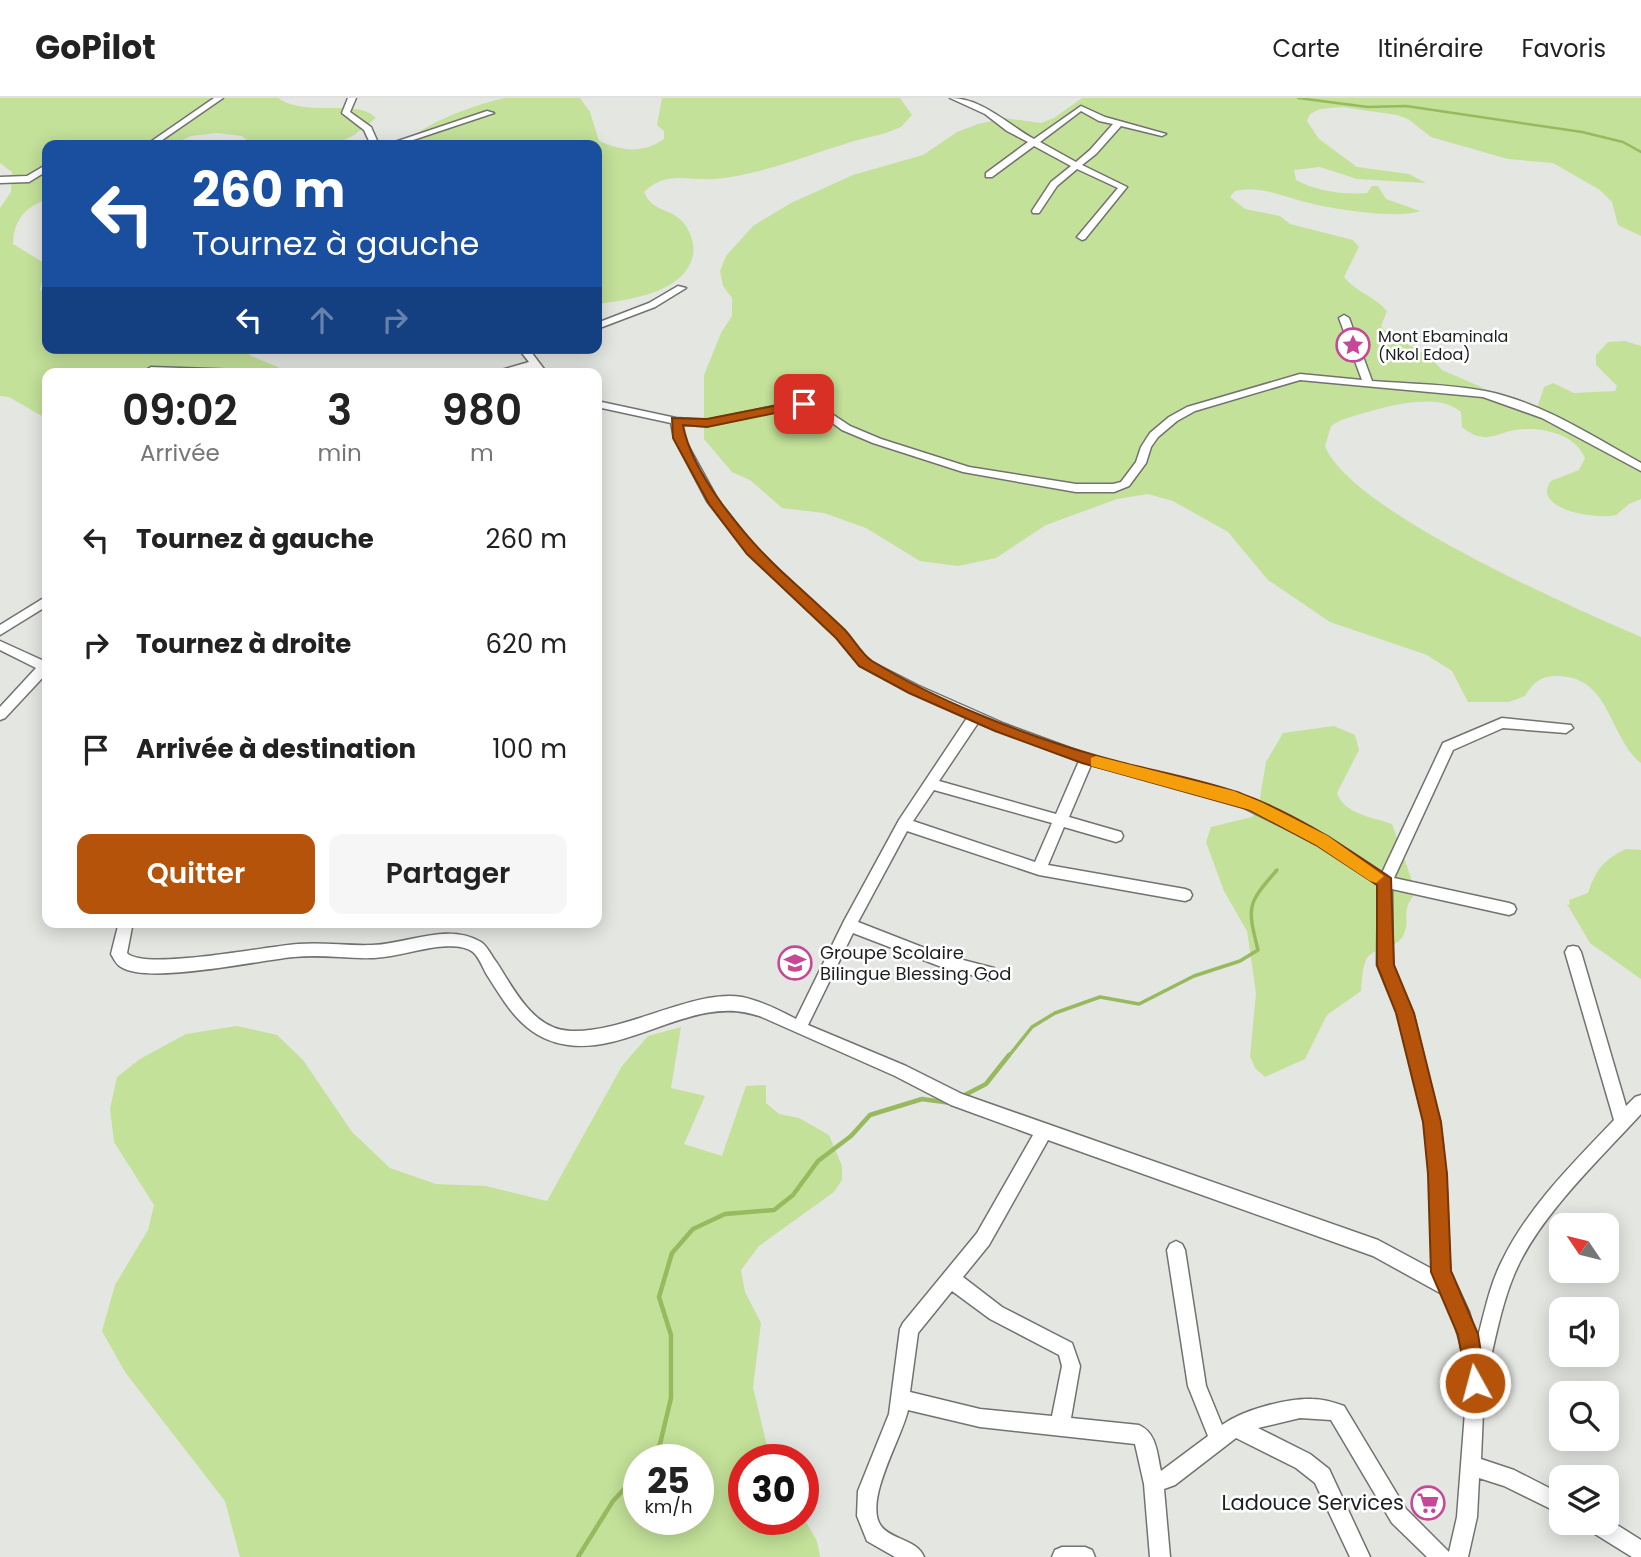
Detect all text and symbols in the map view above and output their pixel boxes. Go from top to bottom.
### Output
text: GoPilot [35,24,156,71]
text: Carte [1272,32,1340,65]
text: Itinéraire [1378,32,1483,65]
text: Favoris [1521,32,1606,65]
text: 260 m [192,156,345,224]
icon: left [77,168,168,259]
text: Tournez à gauche [192,221,479,266]
icon: left [230,301,268,339]
icon: ahead [303,301,341,339]
icon: right [376,301,414,339]
place label: Mont Ebaminala (Nkol Edoa) [1378,325,1508,366]
place icon: Mont Ebaminala (Nkol Edoa) [1334,326,1372,364]
pin [774,374,834,434]
text: 09:02 [122,381,238,440]
text: 3 [327,381,352,440]
text: 980 [442,381,522,440]
icon: arrive [785,385,823,423]
text: Arrivée [140,437,220,469]
text: min [318,437,362,469]
text: m [470,437,494,469]
icon: left [77,521,115,559]
text: Tournez à gauche [136,521,374,557]
text: 260 m [485,521,567,557]
icon: right [77,626,115,664]
text: Tournez à droite [136,626,351,662]
text: 620 m [485,626,567,662]
icon: arrive [77,731,115,769]
text: Arrivée à destination [136,731,416,767]
text: 100 m [492,731,567,767]
button: Quitter [77,834,315,914]
button: Partager [329,834,567,914]
place label: Groupe Scolaire Bilingue Blessing God [820,940,1012,986]
school or university icon: Groupe Scolaire Bilingue Blessing God [776,944,814,982]
north arrow [1549,1213,1619,1283]
map controls [1549,1213,1619,1535]
button: sound [1549,1297,1619,1367]
position arrow [1438,1346,1512,1420]
button: search [1549,1381,1619,1451]
speed limit sign: 30 [728,1444,819,1535]
text: 25 [647,1456,690,1505]
button: layers [1549,1465,1619,1535]
supermarket icon: Ladouce Services [1409,1484,1447,1522]
place label: Ladouce Services [1221,1488,1404,1517]
text: km/h [645,1494,692,1519]

